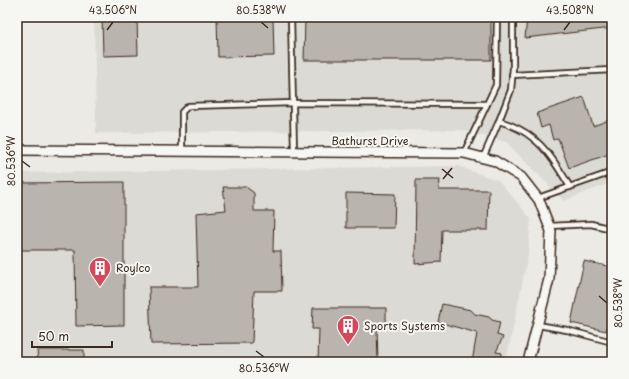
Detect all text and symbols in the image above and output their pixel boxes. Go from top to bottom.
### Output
text: 43.506°N [89,2,137,17]
text: 80.538°W [236,2,287,17]
text: 43.508°N [546,2,594,17]
street label: Bathurst Drive [332,132,409,149]
text: 80.536°W [3,135,18,186]
building icon: Roylco [87,255,113,288]
place label: Roylco [116,259,150,276]
text: 80.538°W [610,277,625,328]
building icon: Sports Systems [335,313,361,346]
place label: Sports Systems [364,317,445,334]
scale bar [32,323,112,349]
text: 50 m [38,327,69,345]
text: 80.536°W [239,360,290,375]

